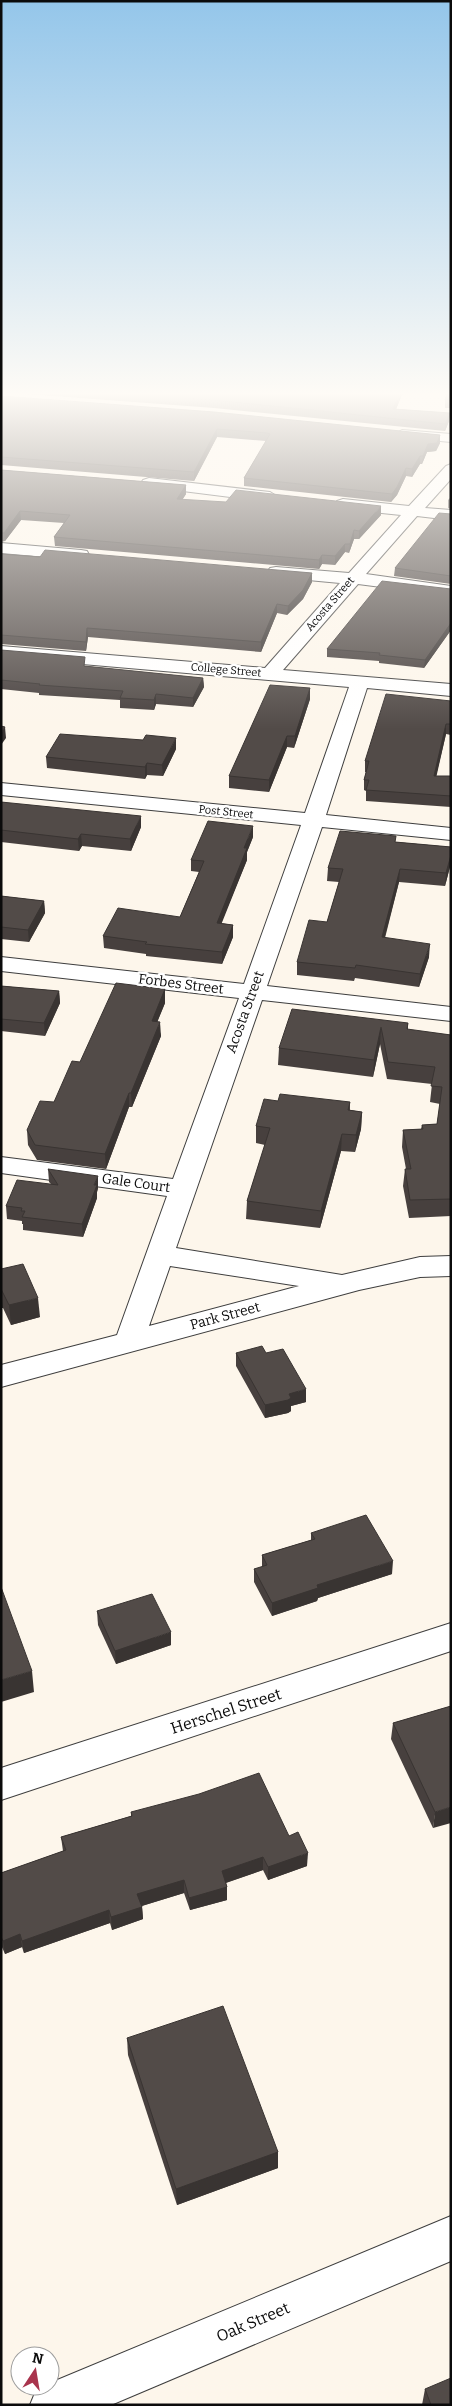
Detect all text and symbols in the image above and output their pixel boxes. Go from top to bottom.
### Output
street label: Acosta Street [303,574,357,634]
street label: College Street [190,660,262,680]
street label: Post Street [198,803,254,821]
street label: Acosta Street [222,969,268,1055]
street label: Forbes Street [137,970,225,998]
street label: Gale Court [101,1170,171,1196]
street label: Park Street [188,1298,262,1334]
street label: Herschel Street [168,1684,284,1738]
street label: Oak Street [213,2298,293,2346]
north arrow [10,2346,60,2396]
text: N [31,2349,45,2368]

